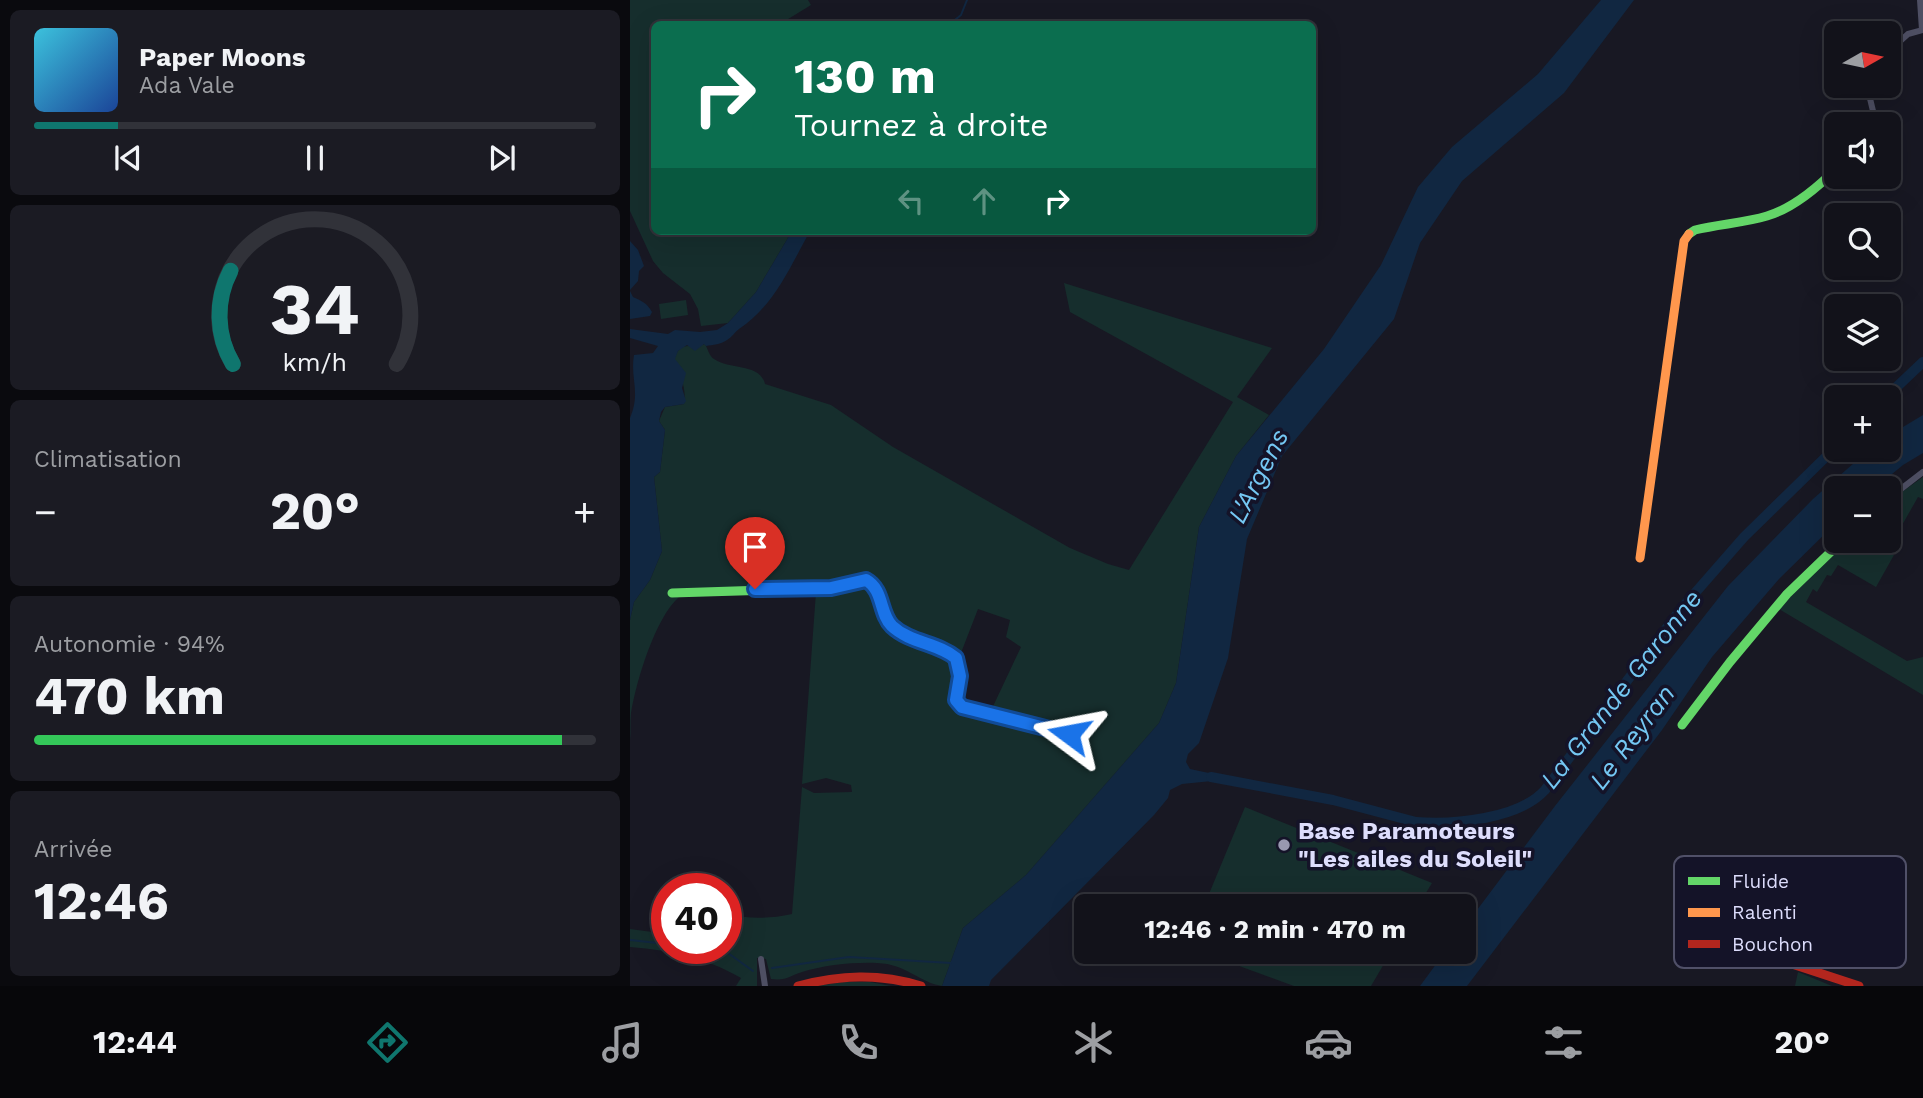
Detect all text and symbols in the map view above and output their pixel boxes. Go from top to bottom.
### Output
north arrow [1824,21,1900,98]
map controls [1824,21,1901,553]
text: Paper Moons [139,42,306,72]
text: 130 m [794,47,936,105]
icon: right [679,49,770,140]
text: Ada Vale [139,72,235,99]
text: Tournez à droite [794,106,1049,144]
button: sound [1824,112,1901,189]
icon: previous [109,139,147,177]
icon: pause [296,139,334,177]
icon: next [483,139,521,177]
icon: left [892,182,930,220]
icon: ahead [965,182,1003,220]
icon: right [1038,182,1076,220]
button: search [1824,203,1901,280]
text: 34 [270,266,360,352]
button: layers [1824,294,1901,371]
text: km/h [283,348,347,377]
button: + [1824,385,1901,462]
water label: L'Argens [1222,424,1294,528]
text: Climatisation [34,446,182,473]
button: − [1824,476,1901,553]
text: 20° [270,481,360,542]
text: − [34,490,57,534]
text: + [573,490,596,534]
pin [725,517,785,589]
icon: arrive [736,528,774,566]
water label: La Grande Garonne [1534,584,1708,794]
text: Autonomie · 94% [34,631,225,658]
text: 470 km [34,666,225,727]
water label: Le Reyran [1583,679,1681,795]
position arrow [1032,697,1106,771]
place label: Base Paramoteurs "Les ailes du Soleil" [1298,817,1532,873]
text: Arrivée [34,836,113,863]
marker: Base Paramoteurs "Les ailes du Soleil" [1276,837,1292,853]
legend [1674,856,1906,968]
text: Fluide [1732,870,1789,893]
text: 12:46 [34,871,169,932]
speed limit sign: 40 [651,873,742,964]
text: Ralenti [1732,901,1797,924]
text: 12:46 · 2 min · 470 m [1144,914,1406,944]
text: Bouchon [1732,933,1813,956]
icon: directions [363,1018,412,1067]
icon: music [598,1018,647,1067]
icon: phone [834,1018,883,1067]
icon: climate [1069,1018,1118,1067]
icon: car [1304,1018,1353,1067]
icon: filters [1539,1018,1588,1067]
text: 12:44 [93,1023,177,1061]
text: 20° [1774,1023,1830,1061]

